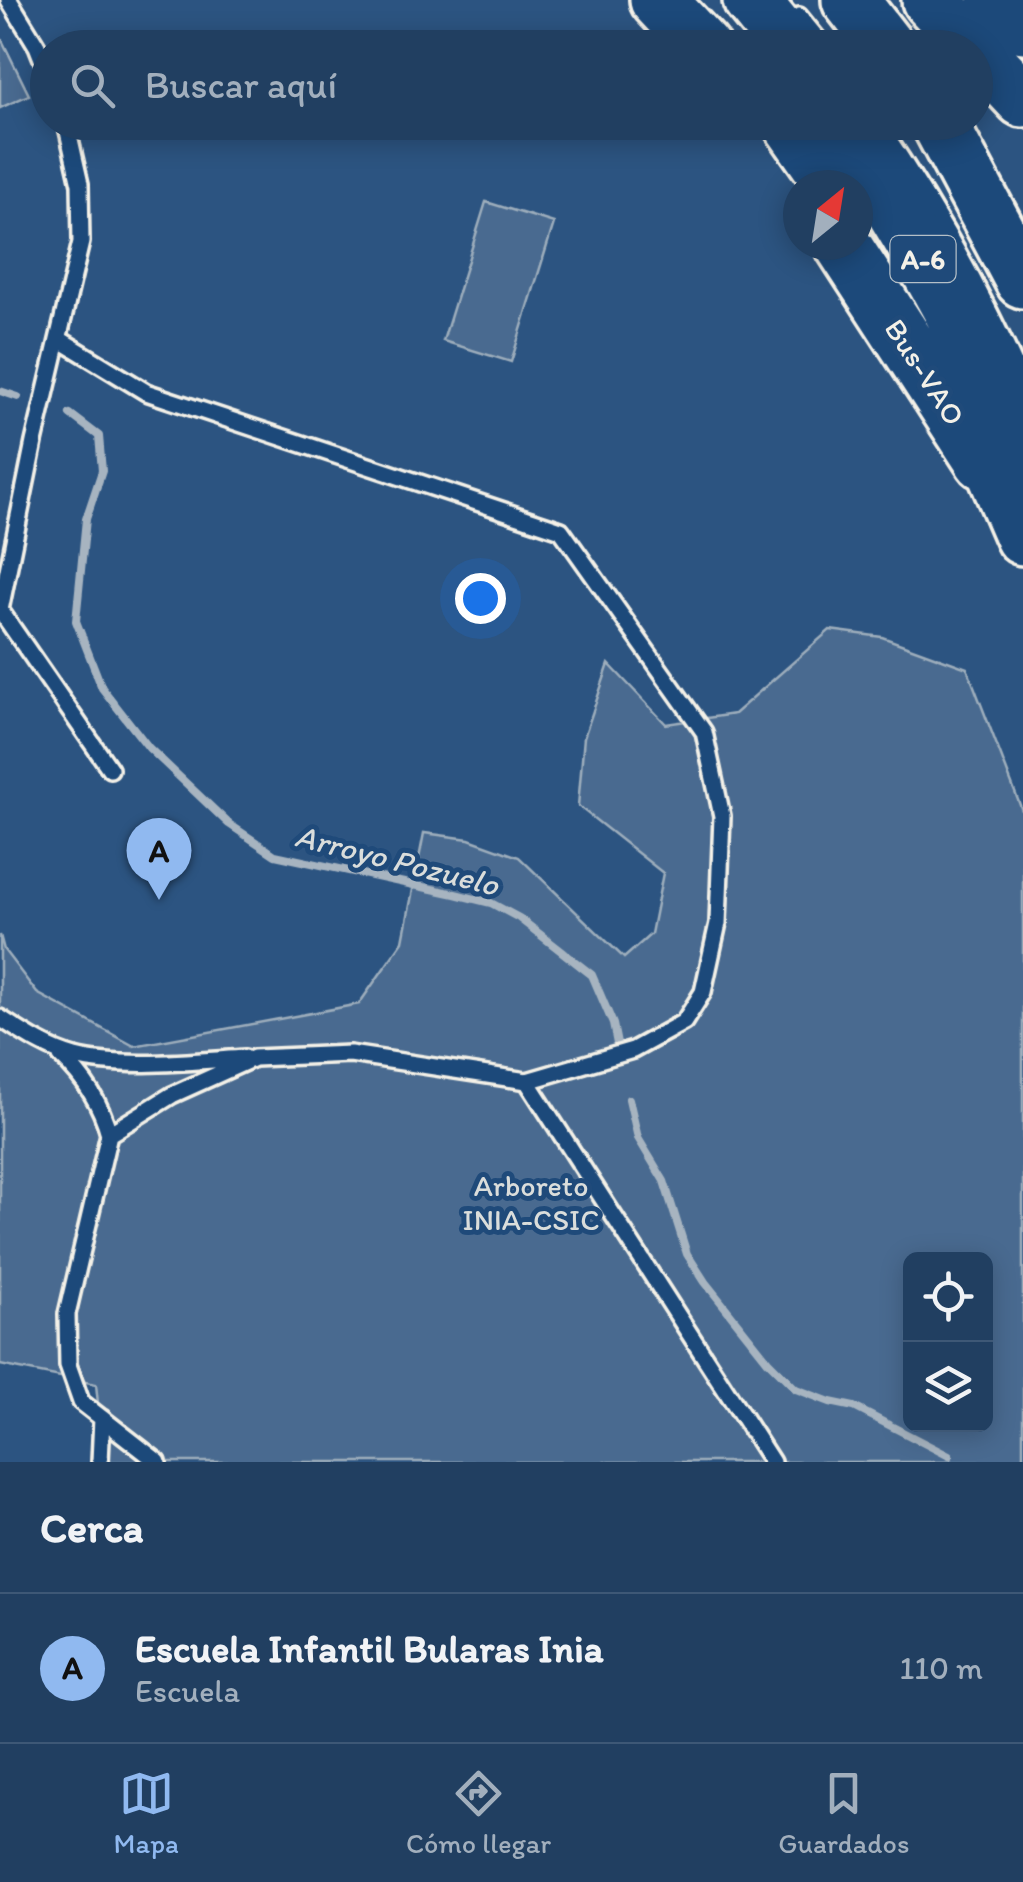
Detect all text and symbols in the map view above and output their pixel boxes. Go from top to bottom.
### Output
search box [30,30,993,140]
icon: search [65,58,120,113]
text: Buscar aquí [145,62,337,108]
north arrow [783,170,873,260]
road number: A-6 [890,236,956,282]
street label: Bus-VAO [877,312,973,432]
your location [455,573,506,624]
water label: Arroyo Pozuelo [292,816,504,904]
pin: A [126,818,192,900]
park label: Arboreto INIA-CSIC [462,1167,600,1238]
map controls [903,1252,993,1432]
button: locate [903,1252,993,1342]
button: layers [903,1342,993,1432]
text: Cerca [40,1502,144,1553]
text: Escuela Infantil Bularas Inia [135,1626,604,1672]
text: A [62,1649,83,1687]
text: 110 m [899,1649,983,1687]
text: Escuela [135,1672,240,1710]
tab: Mapa [114,1766,179,1860]
tab: Cómo llegar [406,1766,551,1860]
tab: Guardados [778,1766,909,1860]

